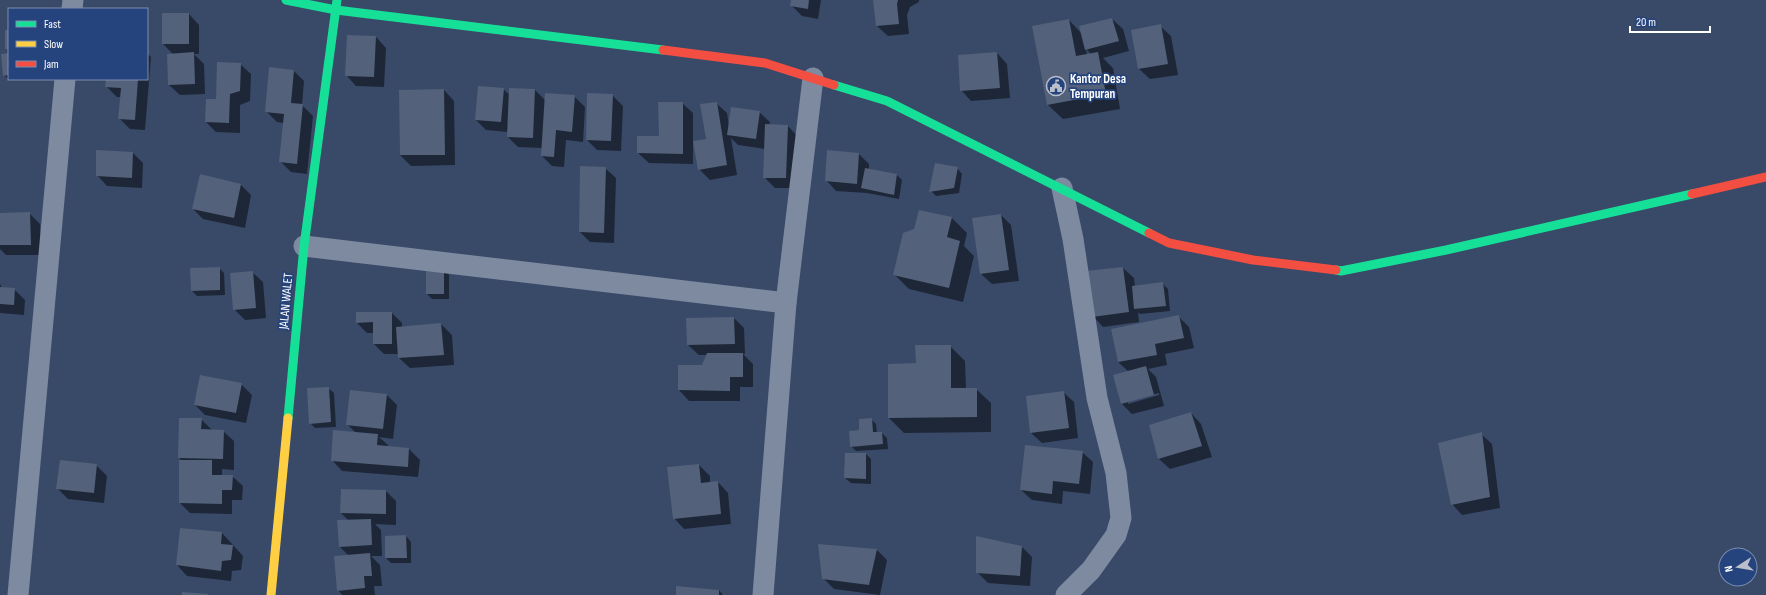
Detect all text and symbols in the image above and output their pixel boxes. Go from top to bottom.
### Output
legend [8,8,148,80]
scale bar [1630,8,1710,34]
text: 20 m [1636,15,1656,30]
text: Fast [44,17,61,32]
text: Slow [44,37,63,52]
text: Jam [43,57,59,72]
place label: Kantor Desa Tempuran [1070,71,1126,102]
public building icon: Kantor Desa Tempuran [1045,75,1067,97]
street label: JALAN WALET [275,272,296,331]
north arrow [1718,547,1758,587]
text: N [1722,565,1736,573]

